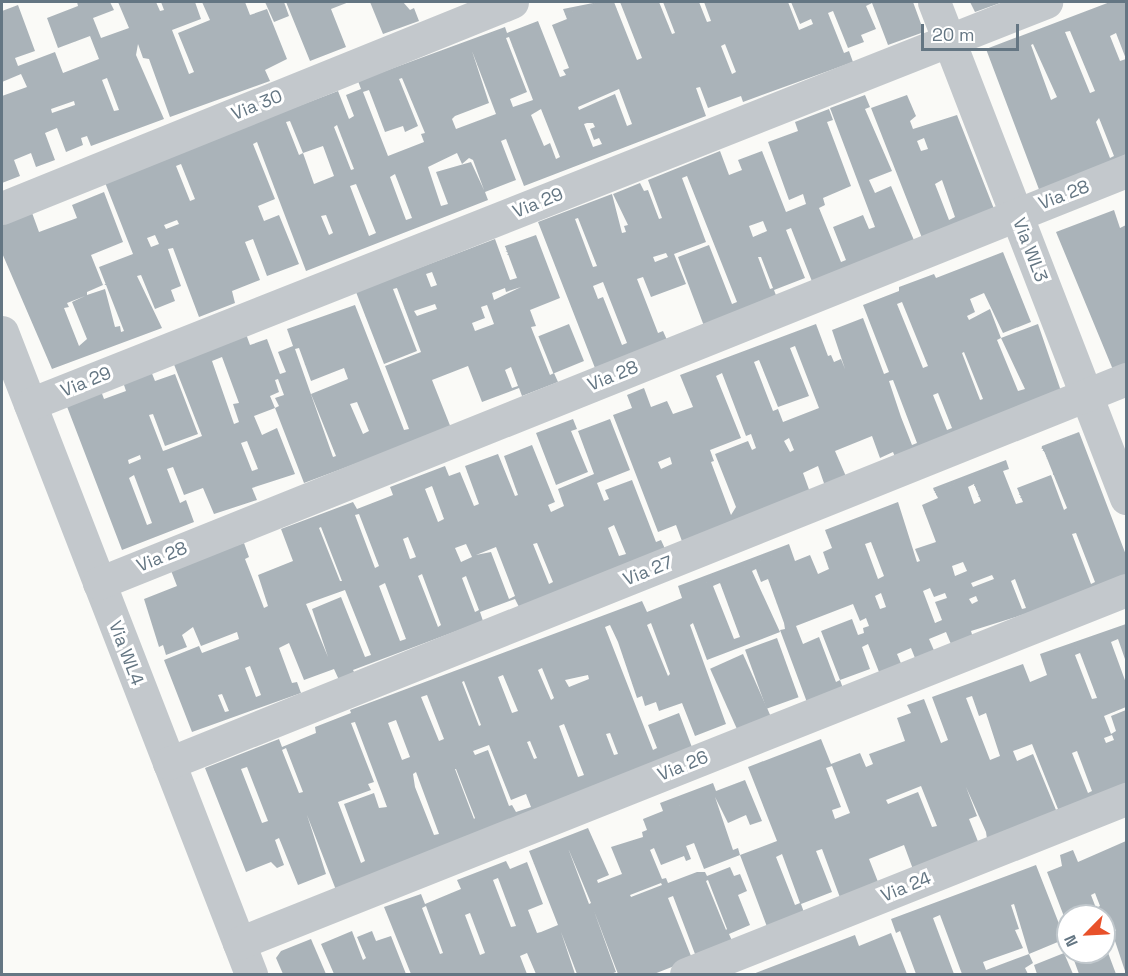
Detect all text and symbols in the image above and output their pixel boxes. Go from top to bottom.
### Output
scale bar [924,12,1022,50]
text: 20 m [932,23,975,46]
street label: Via 30 [228,85,286,125]
street label: Via 28 [1036,175,1092,215]
street label: Via 29 [510,183,566,223]
street label: Via WL3 [1008,215,1052,285]
street label: Via 28 [585,356,641,396]
street label: Via 29 [58,362,114,402]
street label: Via 28 [134,537,190,577]
street label: Via 27 [620,551,676,591]
street label: Via WL4 [104,618,148,688]
street label: Via 26 [655,746,711,786]
street label: Via 24 [878,867,934,907]
north arrow [1056,904,1116,964]
text: N [1059,932,1083,950]

